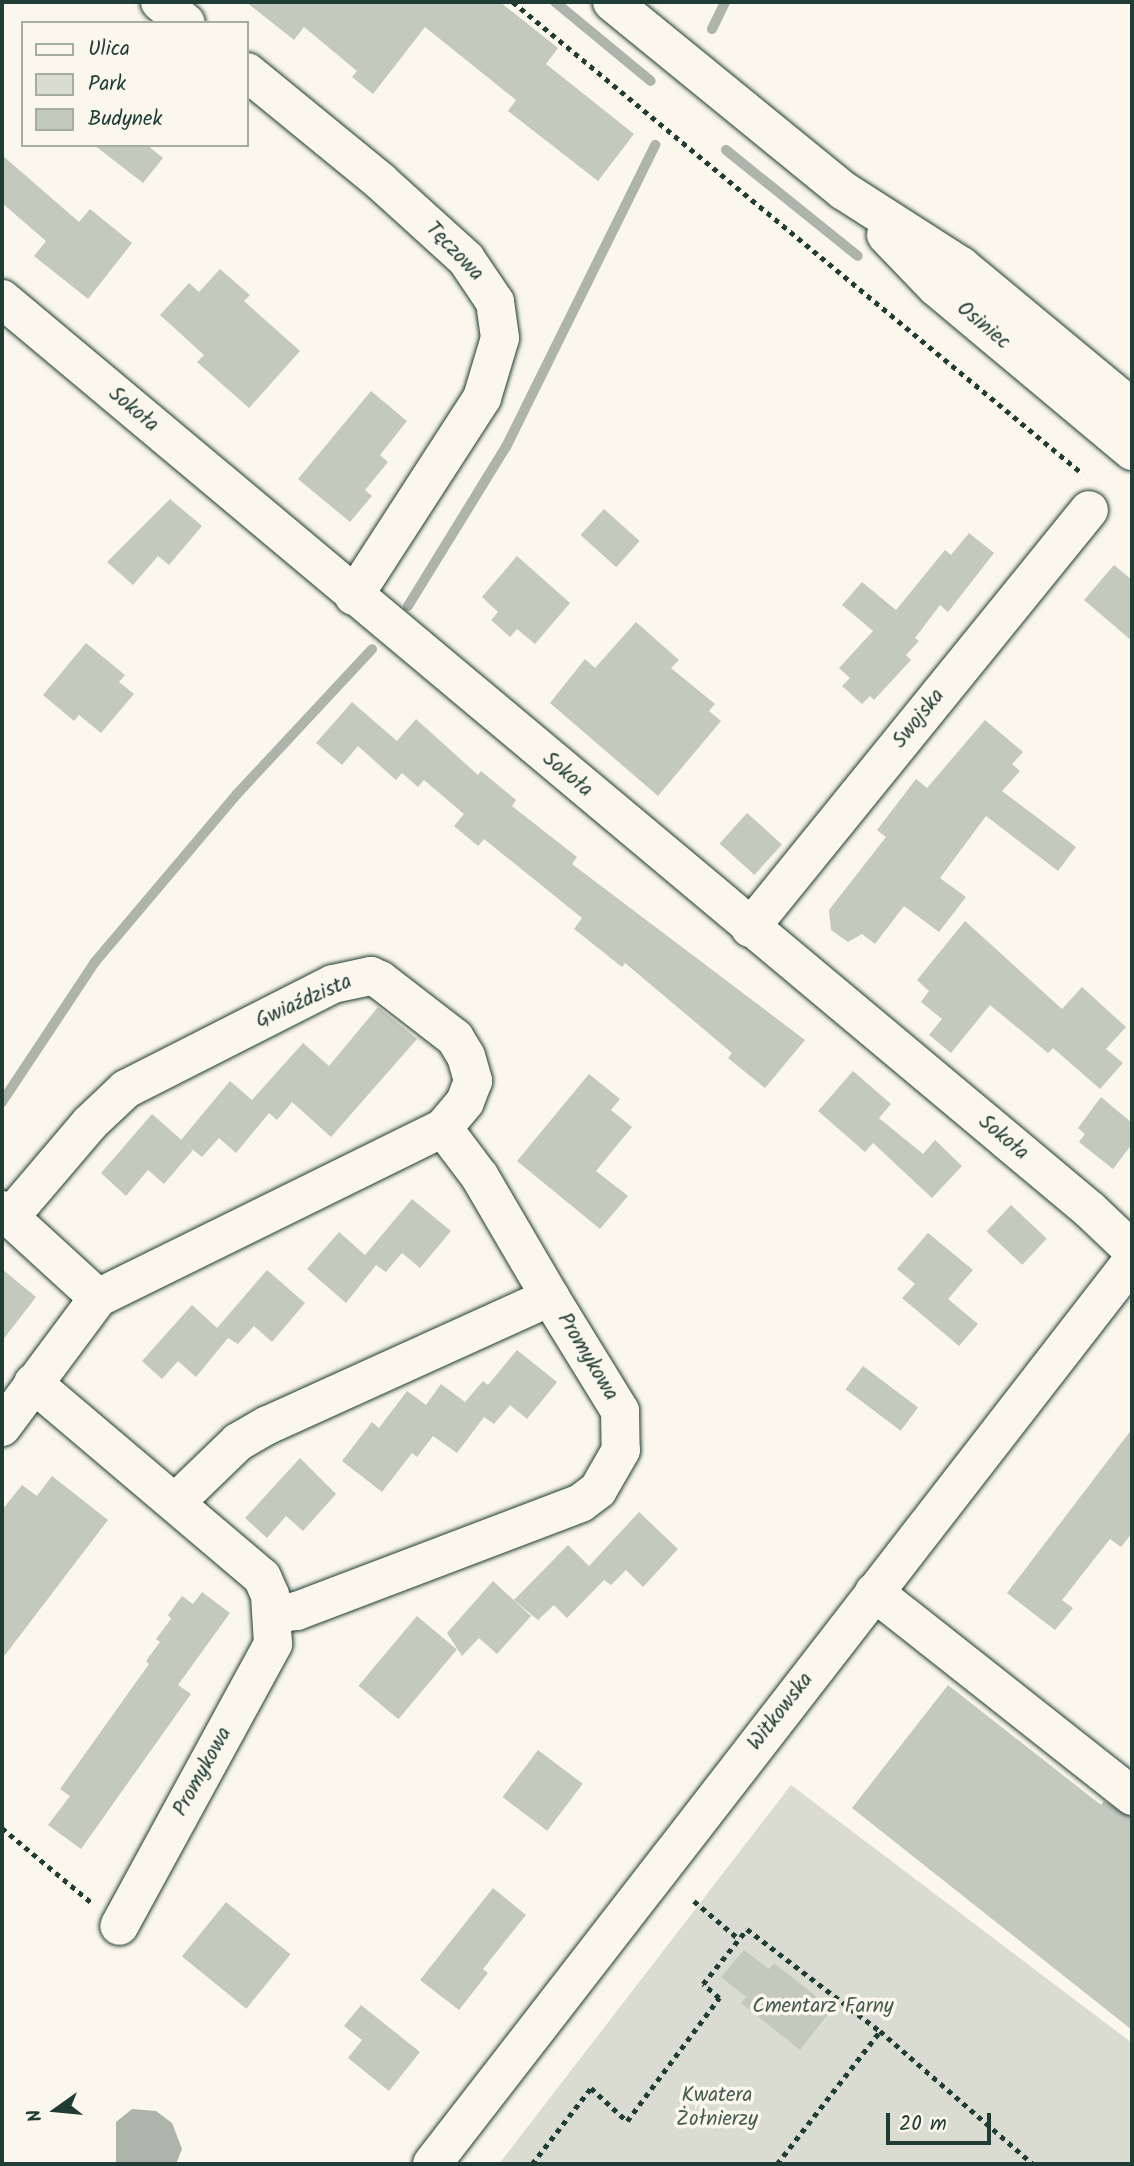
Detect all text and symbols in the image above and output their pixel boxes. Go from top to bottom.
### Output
legend [21,21,248,147]
text: Ulica [88,33,130,66]
text: Park [88,68,126,101]
text: Budynek [88,103,162,136]
street label: Tęczowa [420,217,488,287]
street label: Osiniec [951,296,1015,356]
street label: Sokoła [103,382,163,438]
street label: Swojska [888,684,950,754]
street label: Sokoła [537,747,597,803]
street label: Gwiaździsta [252,970,356,1034]
street label: Sokoła [973,1110,1033,1166]
street label: Promykowa [551,1309,623,1405]
street label: Witkowska [743,1668,819,1756]
street label: Promykowa [168,1723,238,1821]
park label: Cmentarz Farny [752,1994,894,2020]
north arrow [21,2075,91,2145]
park label: Kwatera Żołnierzy [676,2083,758,2133]
scale bar [889,2100,994,2144]
text: N [20,2106,52,2125]
text: 20 m [899,2108,947,2141]

